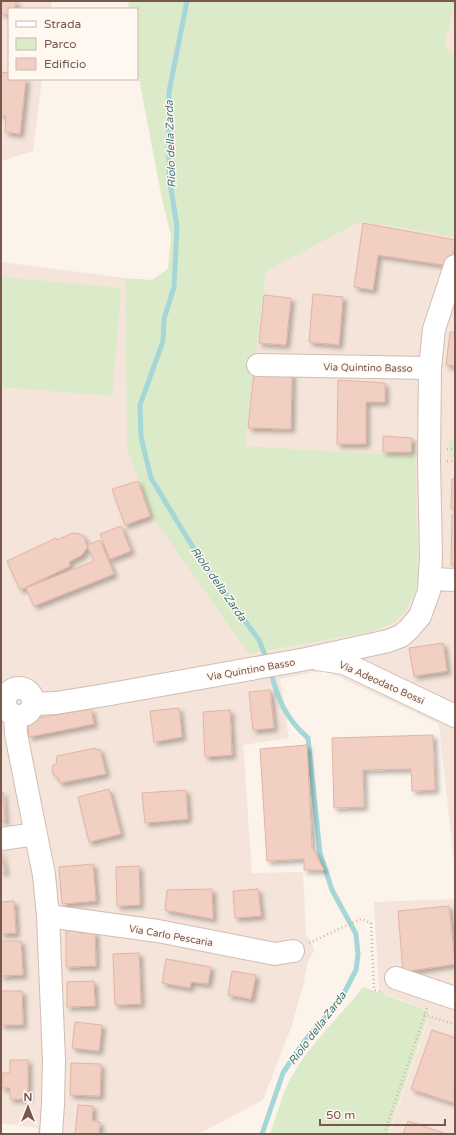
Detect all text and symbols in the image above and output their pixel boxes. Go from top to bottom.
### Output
legend [8,8,138,80]
text: Strada [44,17,81,31]
text: Parco [44,37,77,51]
text: Edificio [44,57,86,71]
water label: Riolo della Zarda [162,99,179,188]
street label: Via Quintino Basso [323,361,413,375]
water label: Riolo della Zarda [188,545,250,625]
street label: Via Quintino Basso [206,656,296,684]
street label: Via Adeodato Bossi [337,659,426,707]
street label: Via Carlo Pescaria [128,923,214,949]
water label: Riolo della Zarda [286,989,349,1067]
north arrow [8,1087,48,1127]
text: N [24,1091,32,1104]
scale bar [320,1101,445,1127]
text: 50 m [326,1108,355,1122]

